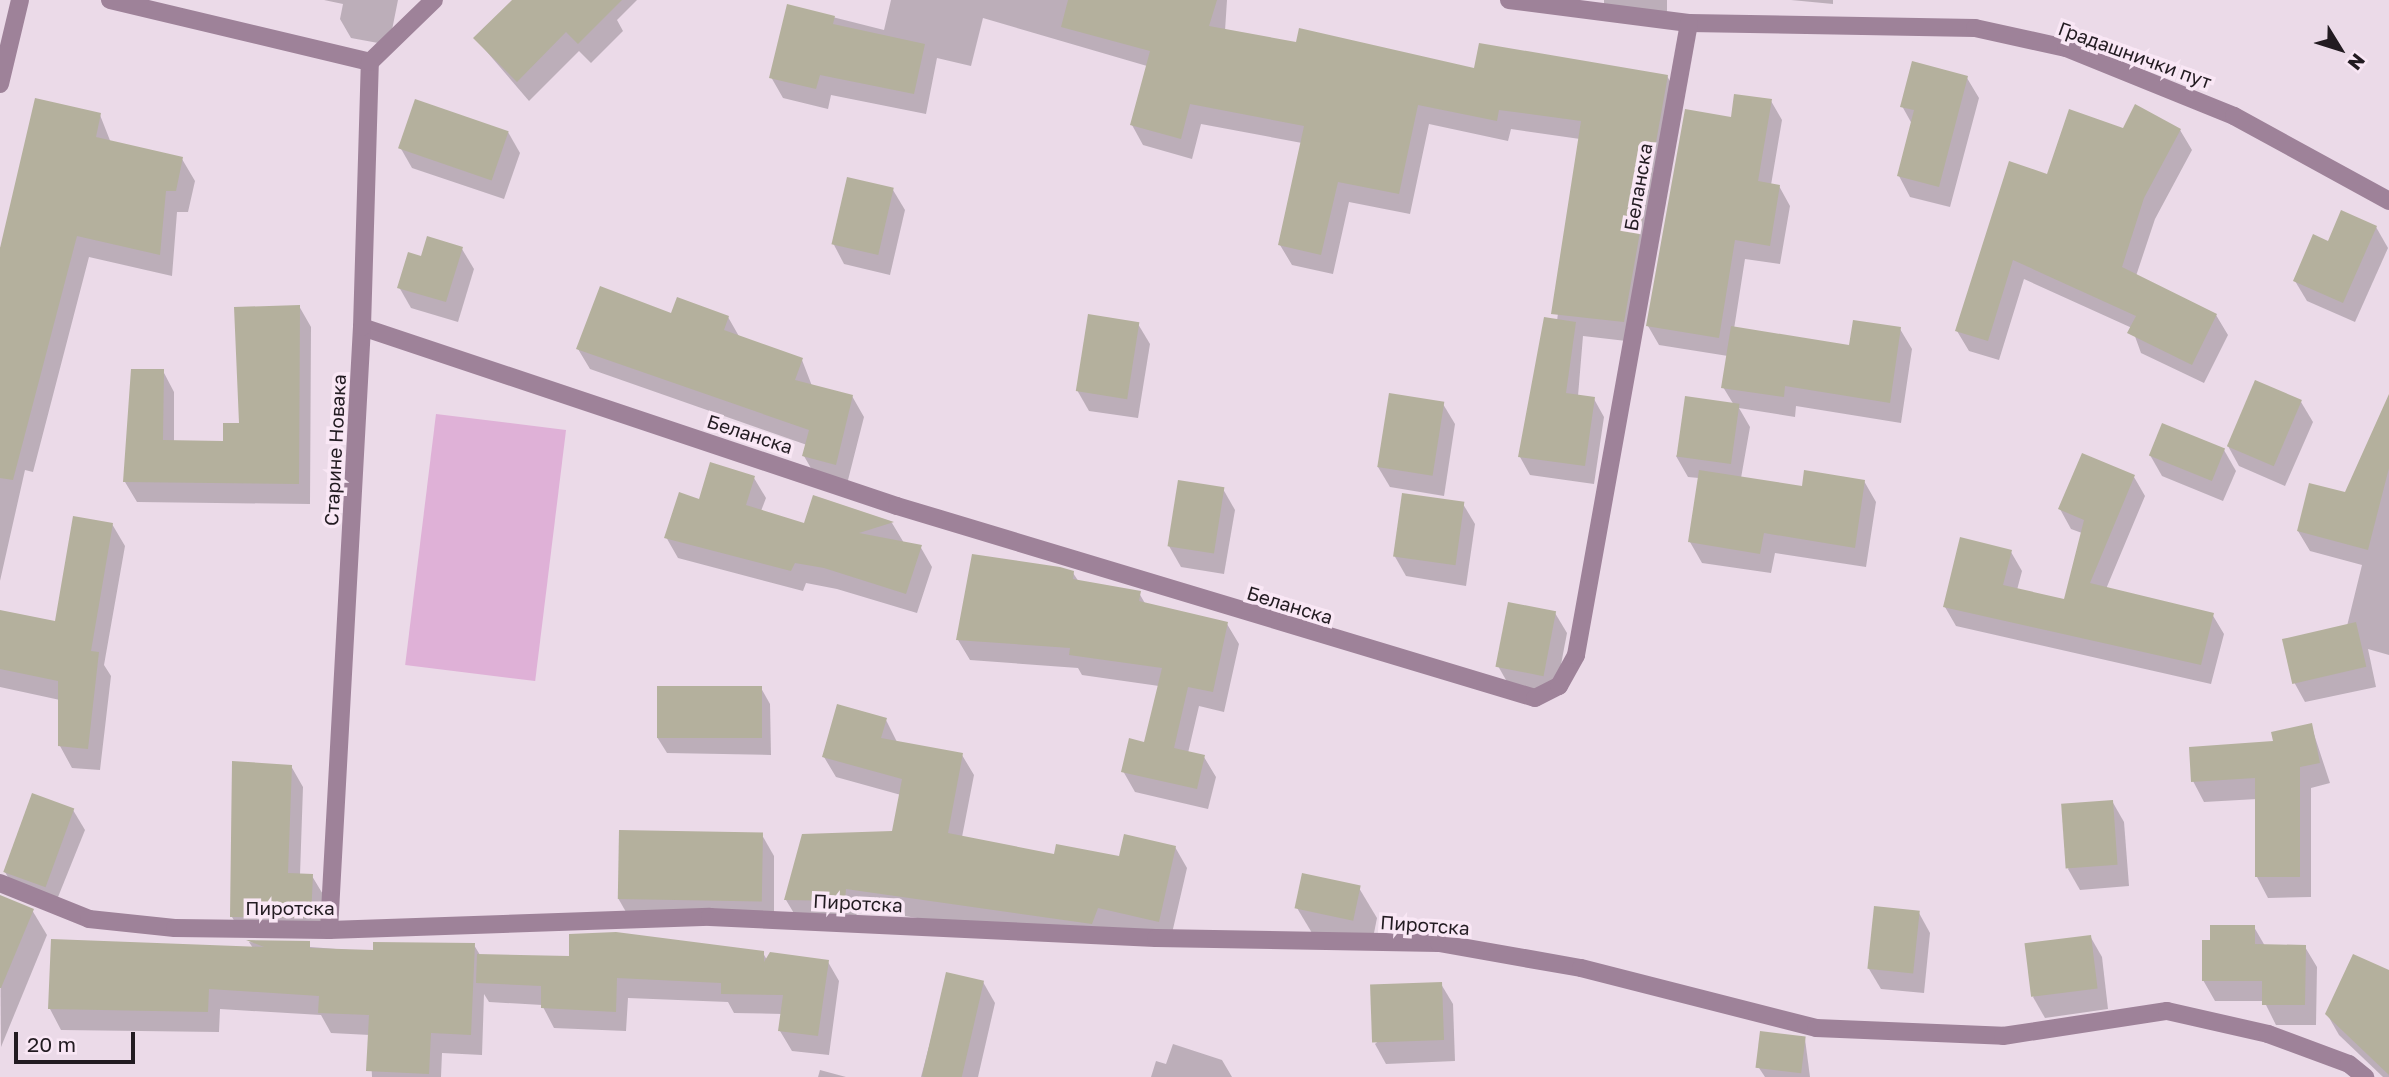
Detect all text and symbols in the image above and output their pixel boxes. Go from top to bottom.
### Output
north arrow [2305,14,2375,84]
street label: Градашнички пут [2055,17,2215,93]
text: N [2343,49,2370,75]
street label: Беланска [1619,141,1657,233]
street label: Старине Новака [320,374,350,526]
street label: Беланска [704,409,796,459]
street label: Беланска [1244,581,1336,629]
street label: Пиротска [813,889,903,917]
street label: Пиротска [245,897,335,919]
street label: Пиротска [1379,910,1471,940]
scale bar [18,1018,138,1062]
text: 20 m [27,1031,76,1057]

